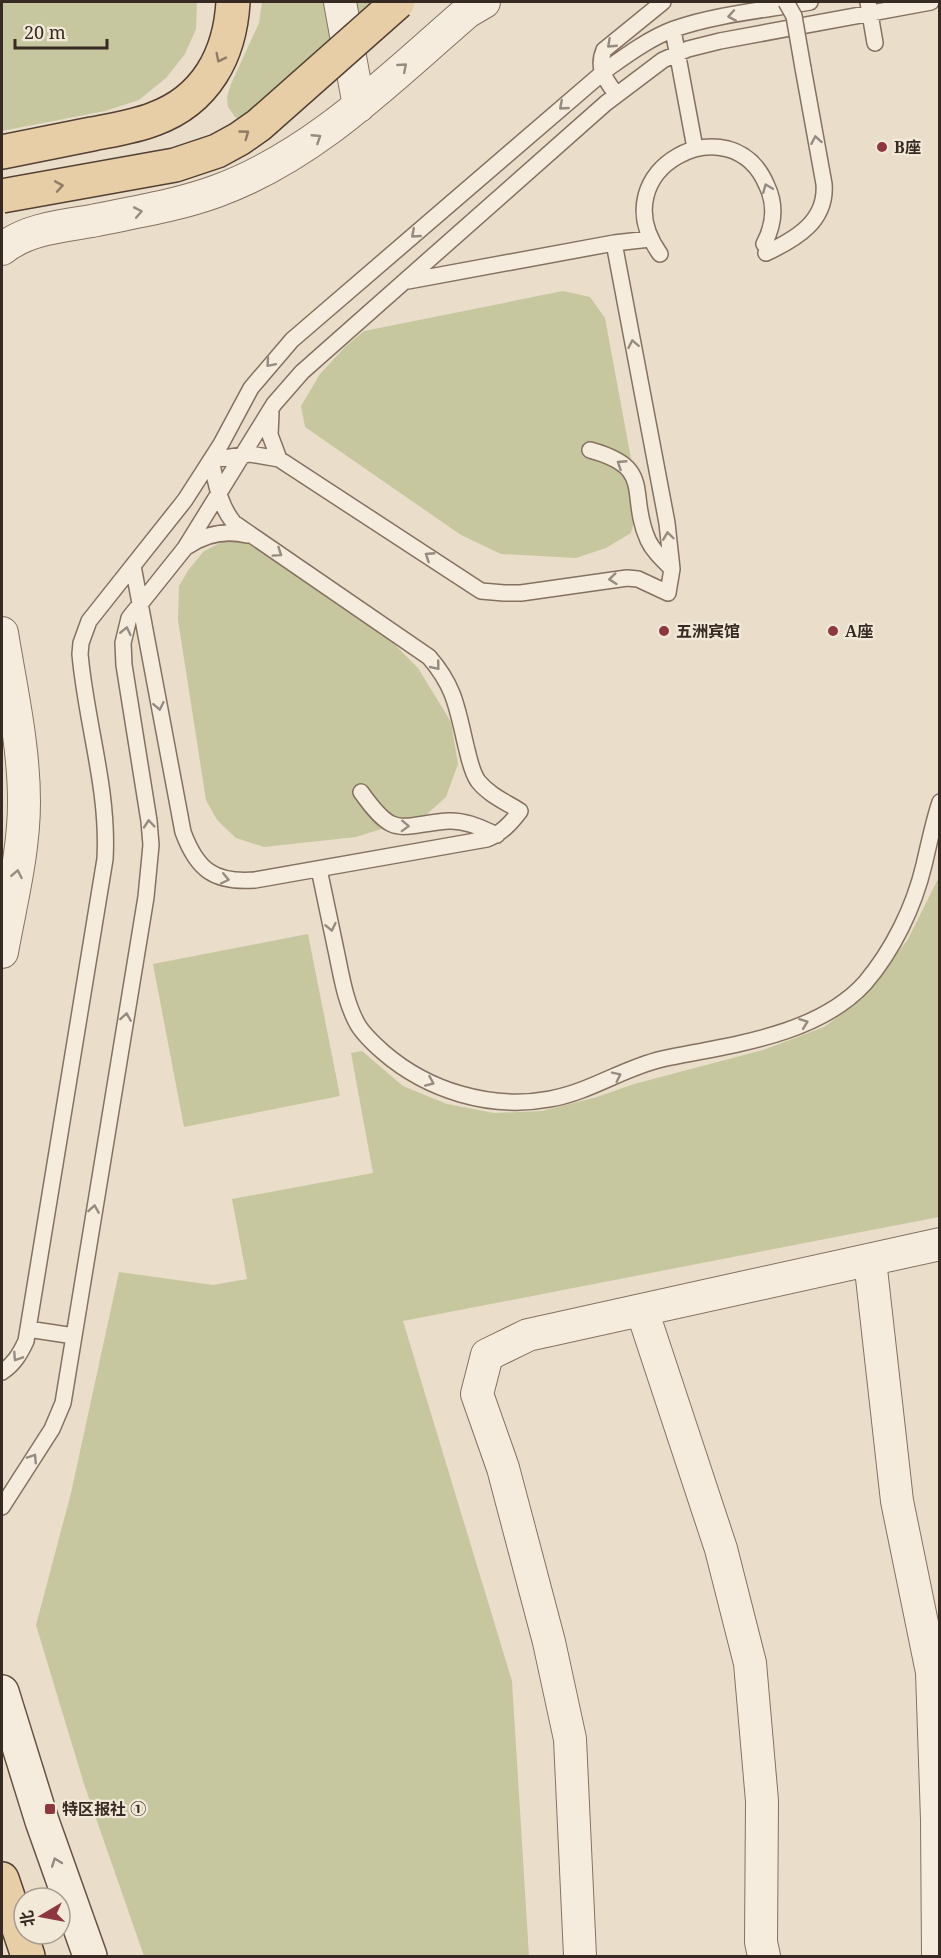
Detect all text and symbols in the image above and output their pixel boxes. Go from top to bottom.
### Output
one-way arrow [727,9,737,22]
scale bar [15,12,106,50]
text: 20 m [24,20,66,44]
one-way arrow [607,37,618,48]
one-way arrow [216,52,227,62]
one-way arrow [396,63,407,74]
one-way arrow [559,99,570,110]
one-way arrow [239,131,250,142]
one-way arrow [311,134,321,146]
one-way arrow [810,135,823,145]
place label: B座 [894,136,921,158]
marker: B座 [875,140,889,154]
one-way arrow [54,180,64,193]
one-way arrow [762,183,775,193]
one-way arrow [133,206,143,219]
one-way arrow [411,226,422,237]
one-way arrow [627,339,640,349]
one-way arrow [266,357,277,367]
one-way arrow [617,460,628,471]
one-way arrow [663,531,675,540]
one-way arrow [271,546,282,557]
one-way arrow [425,552,435,564]
one-way arrow [608,573,617,585]
place label: 五洲宾馆 [676,620,740,642]
place label: A座 [845,620,873,642]
marker: 五洲宾馆 [657,624,671,638]
marker: A座 [826,624,840,638]
one-way arrow [119,626,132,636]
one-way arrow [429,659,440,670]
one-way arrow [152,701,165,711]
one-way arrow [143,819,156,828]
one-way arrow [400,820,409,832]
one-way arrow [10,869,23,879]
one-way arrow [220,871,230,884]
one-way arrow [324,922,337,932]
one-way arrow [119,1012,132,1022]
one-way arrow [798,1018,809,1031]
one-way arrow [611,1071,622,1083]
one-way arrow [423,1075,434,1087]
one-way arrow [88,1205,100,1214]
one-way arrow [13,1350,24,1361]
one-way arrow [26,1454,38,1464]
place label: 特区报社 ① [62,1798,146,1820]
marker: 特区报社 ① [43,1802,57,1816]
one-way arrow [51,1857,64,1868]
north arrow [12,1886,72,1946]
text: 北 [15,1909,39,1928]

